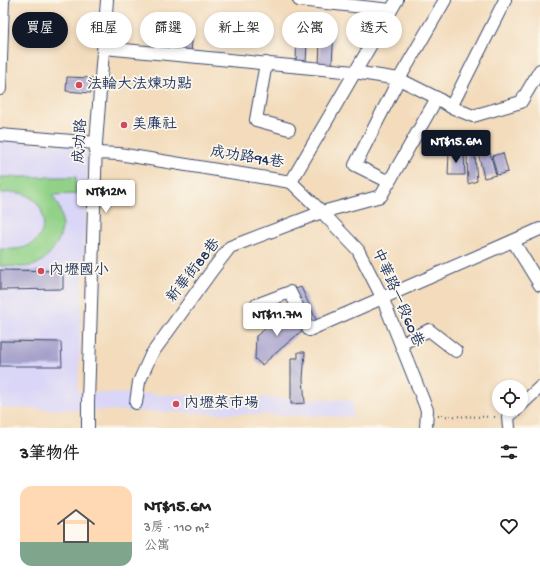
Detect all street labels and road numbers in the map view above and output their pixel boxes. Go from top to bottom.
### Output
street label: 成功路 [71,118,91,164]
street label: 成功路94巷 [209,143,285,173]
street label: 新華街88巷 [163,235,225,307]
street label: 中華路一段60巷 [367,246,427,350]

